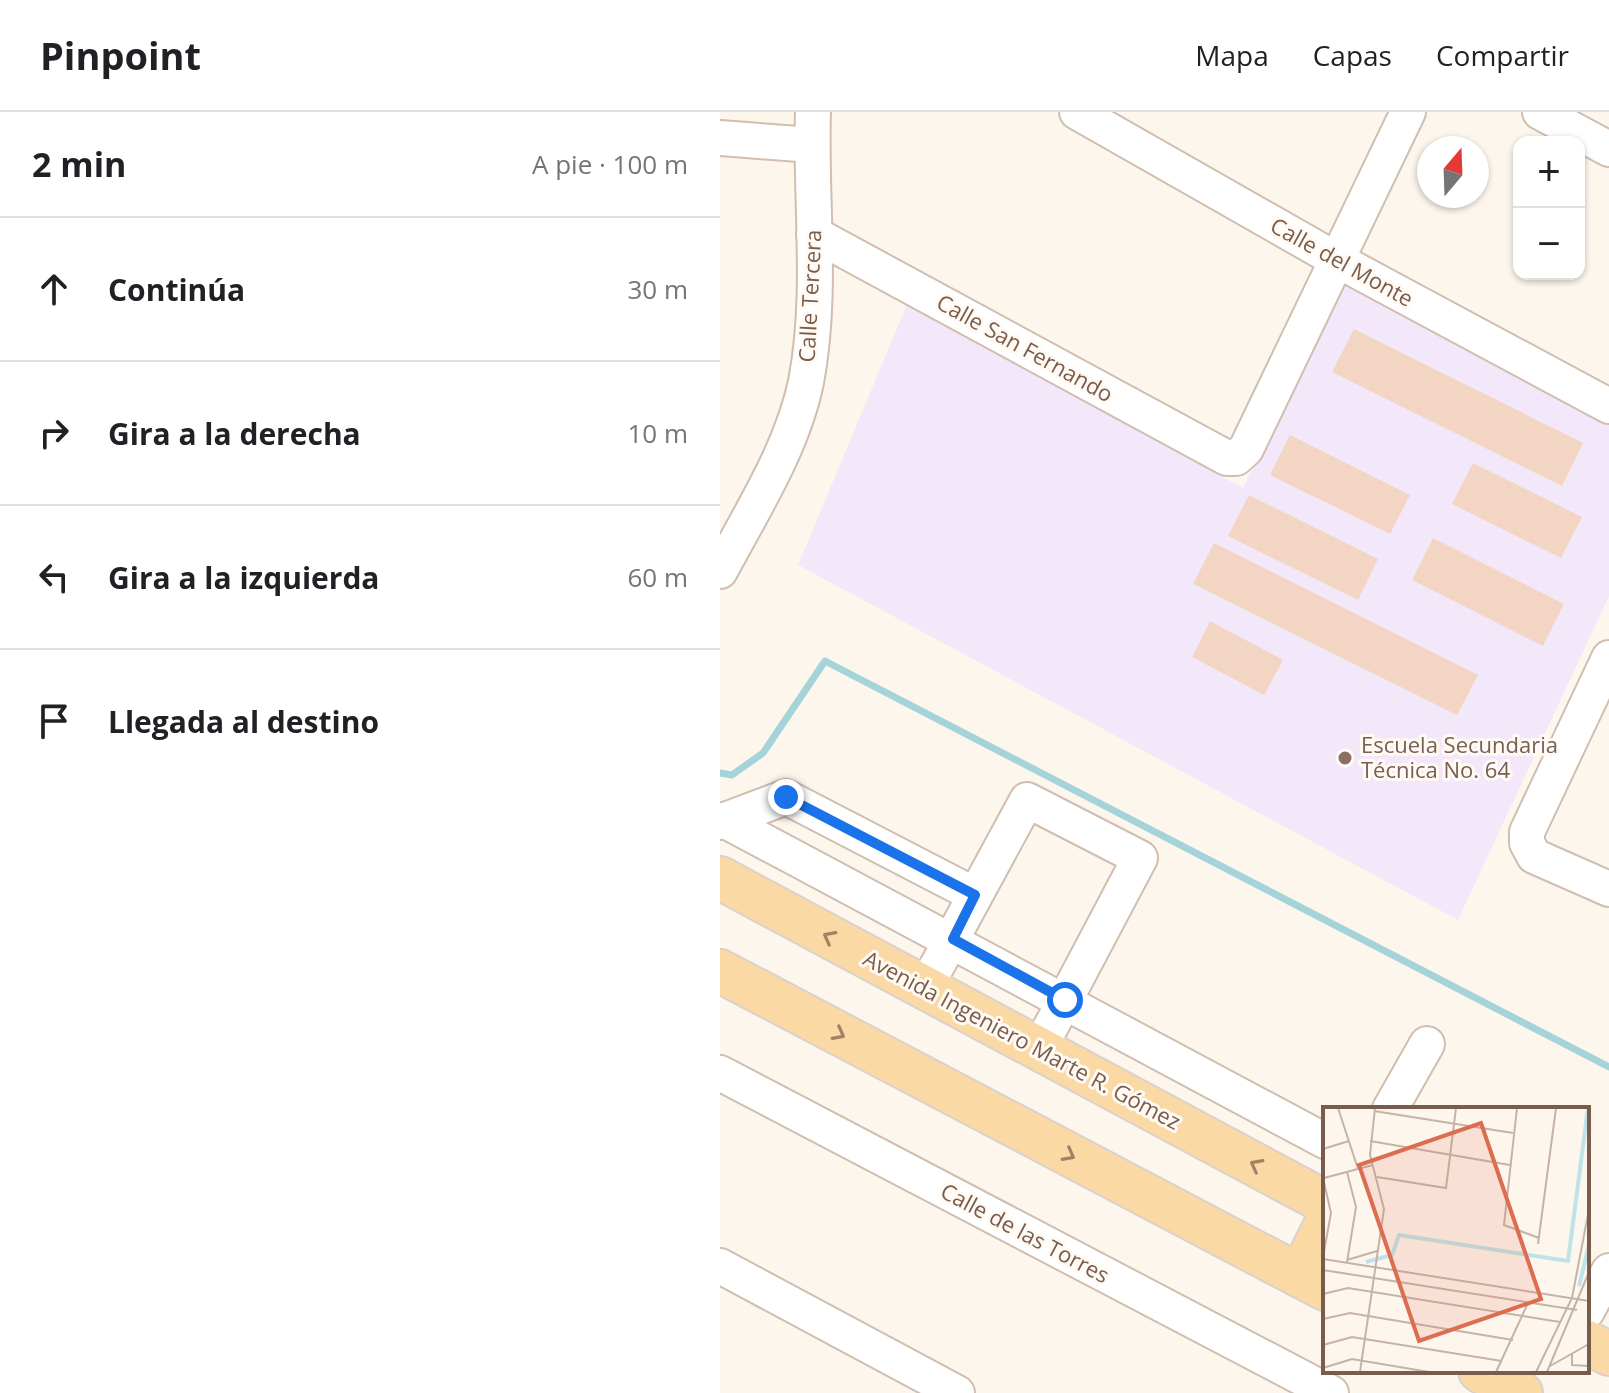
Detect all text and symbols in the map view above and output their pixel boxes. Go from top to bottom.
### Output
text: Pinpoint [40,29,201,81]
text: Mapa [1195,36,1269,74]
text: Capas [1313,36,1392,74]
text: Compartir [1436,36,1569,74]
north arrow [1417,136,1489,208]
map controls [1513,136,1585,280]
button: + [1513,136,1585,208]
text: 2 min [32,141,126,187]
text: A pie · 100 m [532,146,688,182]
button: − [1513,208,1585,280]
street label: Calle del Monte [1266,209,1419,313]
street label: Calle Tercera [791,229,827,363]
icon: ahead [32,267,76,311]
text: Continúa [108,269,245,310]
text: 30 m [627,271,688,307]
street label: Calle San Fernando [932,286,1119,408]
icon: right [32,411,76,455]
text: Gira a la derecha [108,413,361,454]
text: 10 m [627,415,688,451]
icon: left [32,555,76,599]
text: Gira a la izquierda [108,557,380,598]
text: 60 m [627,559,688,595]
icon: arrive [32,699,76,743]
text: Llegada al destino [108,701,379,742]
place label: Escuela Secundaria Técnica No. 64 [1361,729,1558,784]
marker: Escuela Secundaria Técnica No. 64 [1336,749,1354,767]
route end [768,779,804,815]
one-way arrow [823,931,838,946]
street label: Avenida Ingeniero Marte R. Gómez [859,942,1186,1136]
route start [1047,982,1083,1018]
one-way arrow [830,1024,845,1039]
inset map [1323,1107,1589,1373]
one-way arrow [1060,1145,1075,1160]
one-way arrow [1251,1159,1265,1175]
street label: Calle de las Torres [936,1175,1115,1289]

